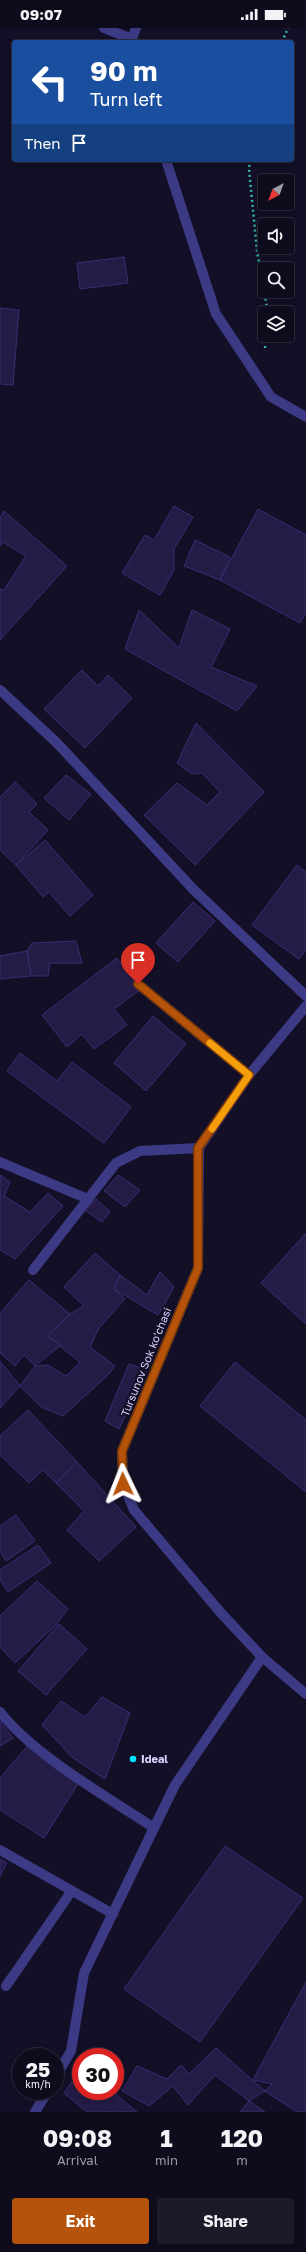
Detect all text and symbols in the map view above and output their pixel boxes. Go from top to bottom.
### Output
text: 09:07 [20,5,62,23]
text: 90 m [90,54,157,87]
icon: left [24,56,76,108]
text: Turn left [90,88,163,110]
icon: arrive [68,132,90,154]
text: Then [24,134,60,152]
north arrow [258,174,294,210]
map controls [258,174,294,342]
button: sound [258,218,294,254]
button: search [258,262,294,298]
button: layers [258,306,294,342]
pin [121,943,155,984]
icon: arrive [127,949,149,971]
street label: Tursunov Sok ko'chasi [118,1305,173,1418]
position arrow [102,1463,144,1505]
place label: Ideal [141,1752,168,1765]
marker: Ideal [128,1754,138,1764]
speed limit sign: 30 [72,2048,124,2100]
text: 25 [26,2057,50,2081]
text: km/h [25,2078,51,2090]
text: 09:08 [43,2123,112,2152]
text: 1 [160,2123,173,2152]
text: 120 [221,2123,263,2152]
text: Arrival [57,2152,98,2168]
text: min [155,2152,178,2168]
text: m [236,2152,248,2168]
button: Exit [12,2198,149,2244]
button: Share [157,2198,294,2244]

